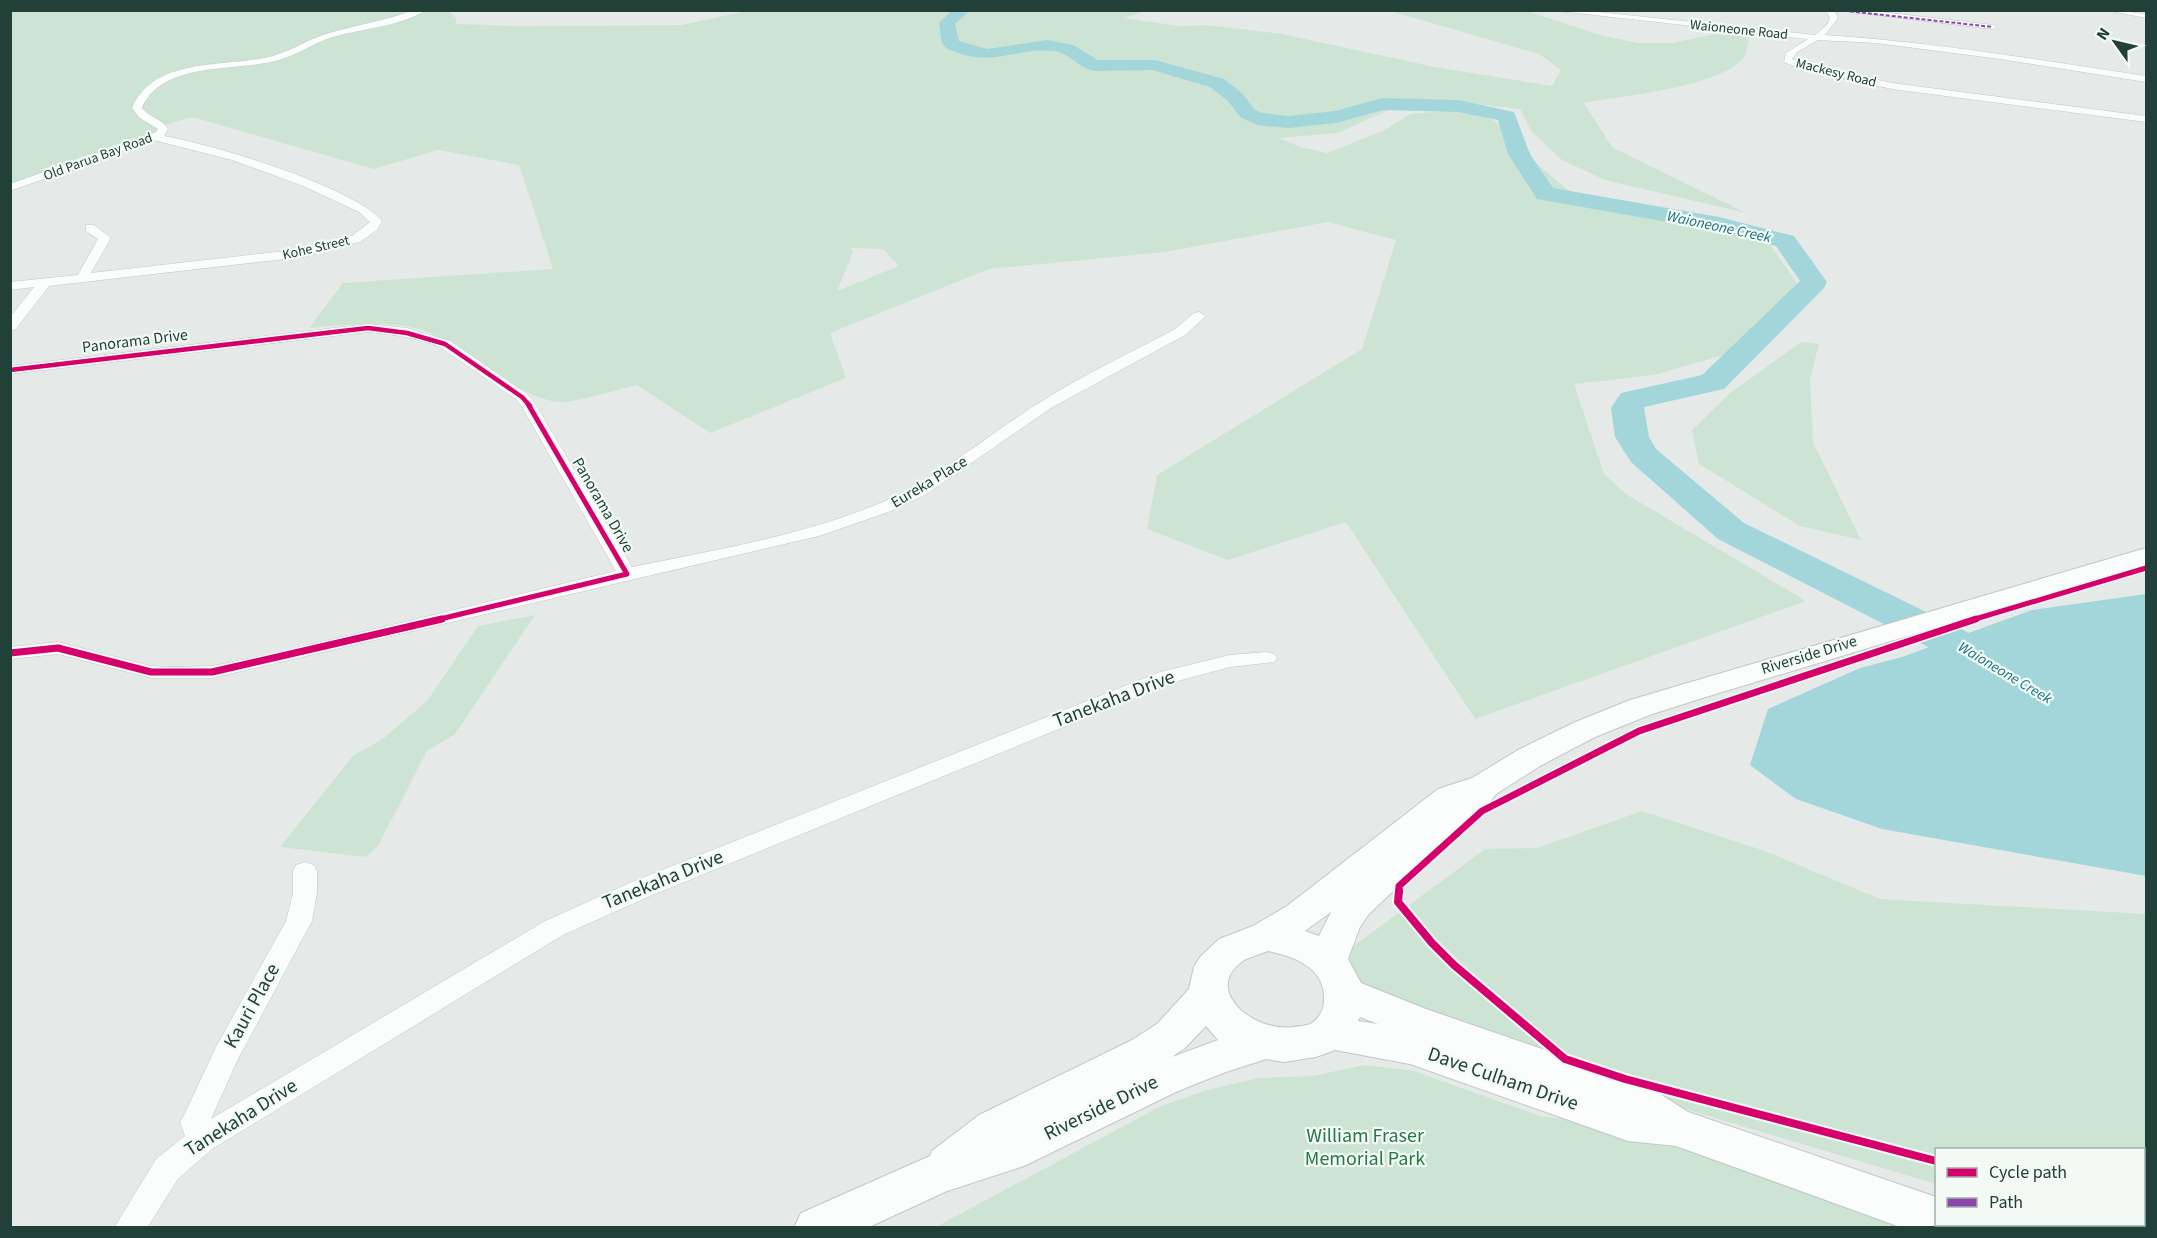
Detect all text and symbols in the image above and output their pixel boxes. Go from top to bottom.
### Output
north arrow [2085,12,2145,72]
street label: Waioneone Road [1689,15,1789,45]
text: N [2091,24,2115,45]
street label: Mackesy Road [1794,53,1878,93]
street label: Old Parua Bay Road [41,128,155,186]
water label: Waioneone Creek [1665,206,1774,248]
street label: Kohe Street [281,231,352,265]
street label: Panorama Drive [81,324,189,358]
street label: Eureka Place [887,451,971,513]
street label: Panorama Drive [567,453,639,557]
street label: Riverside Drive [1758,630,1860,680]
water label: Waioneone Creek [1954,637,2057,710]
street label: Tanekaha Drive [1049,663,1179,735]
street label: Tanekaha Drive [598,843,728,917]
street label: Kauri Place [217,958,287,1054]
street label: Dave Culham Drive [1424,1040,1582,1118]
street label: Riverside Drive [1039,1068,1163,1148]
street label: Tanekaha Drive [179,1072,303,1164]
park label: William Fraser Memorial Park [1305,1122,1425,1173]
legend [1935,1148,2145,1226]
text: Cycle path [1989,1160,2067,1185]
text: Path [1989,1190,2023,1215]

